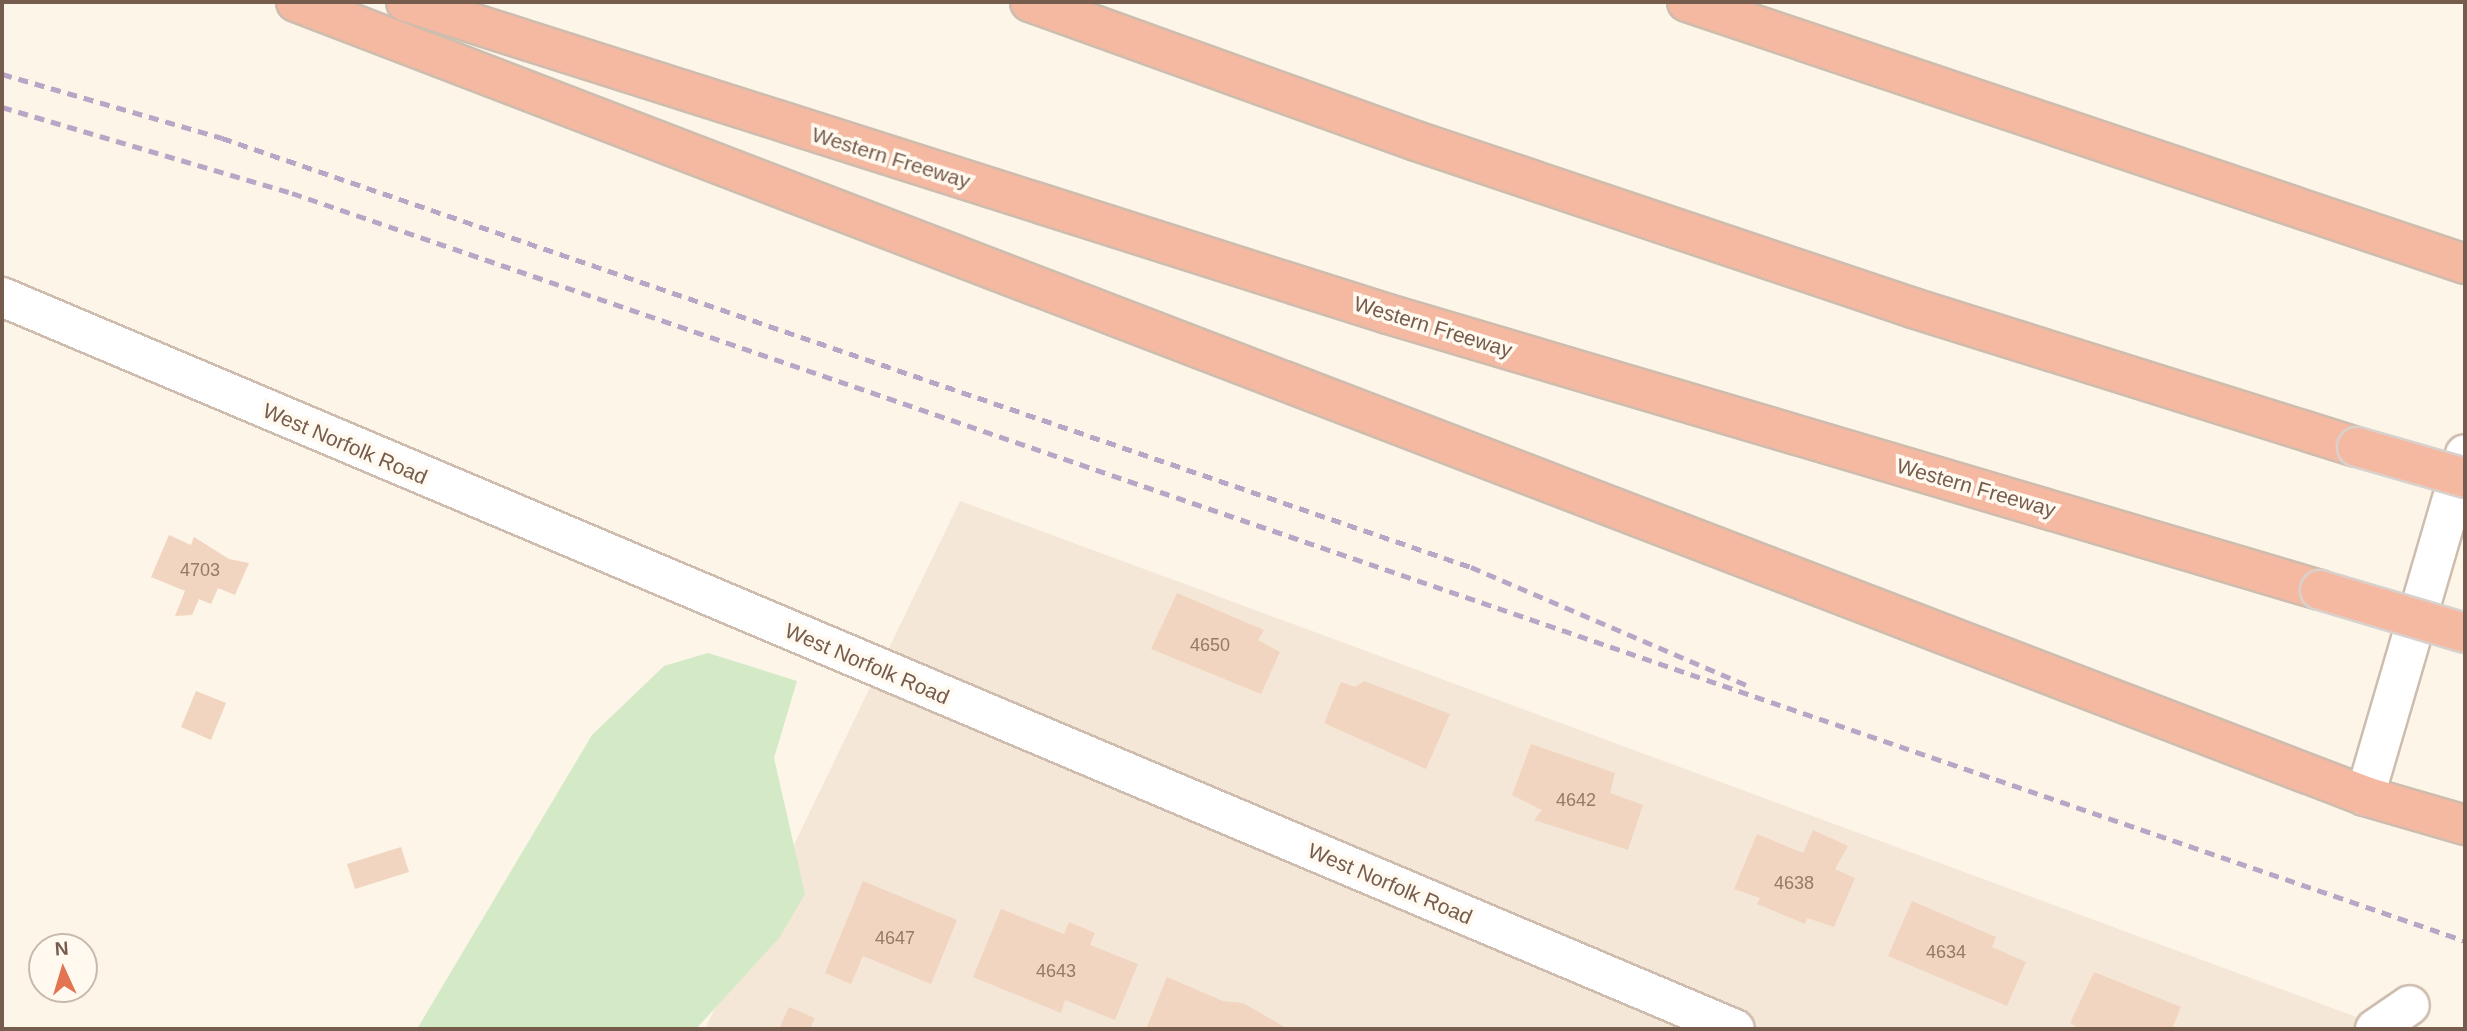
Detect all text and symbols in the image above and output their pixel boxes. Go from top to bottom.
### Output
street label: Western Freeway [809,122,973,194]
street label: Western Freeway [1351,291,1515,363]
street label: West Norfolk Road [259,398,431,490]
street label: Western Freeway [1894,453,2058,523]
house number: 4703 [180,559,220,581]
street label: West Norfolk Road [781,618,953,710]
house number: 4650 [1190,634,1230,656]
house number: 4642 [1556,789,1596,811]
street label: West Norfolk Road [1304,838,1476,930]
house number: 4638 [1774,872,1814,894]
house number: 4647 [875,927,915,949]
north arrow [28,933,98,1003]
text: N [54,938,69,960]
house number: 4634 [1926,941,1966,963]
house number: 4643 [1036,960,1076,982]

